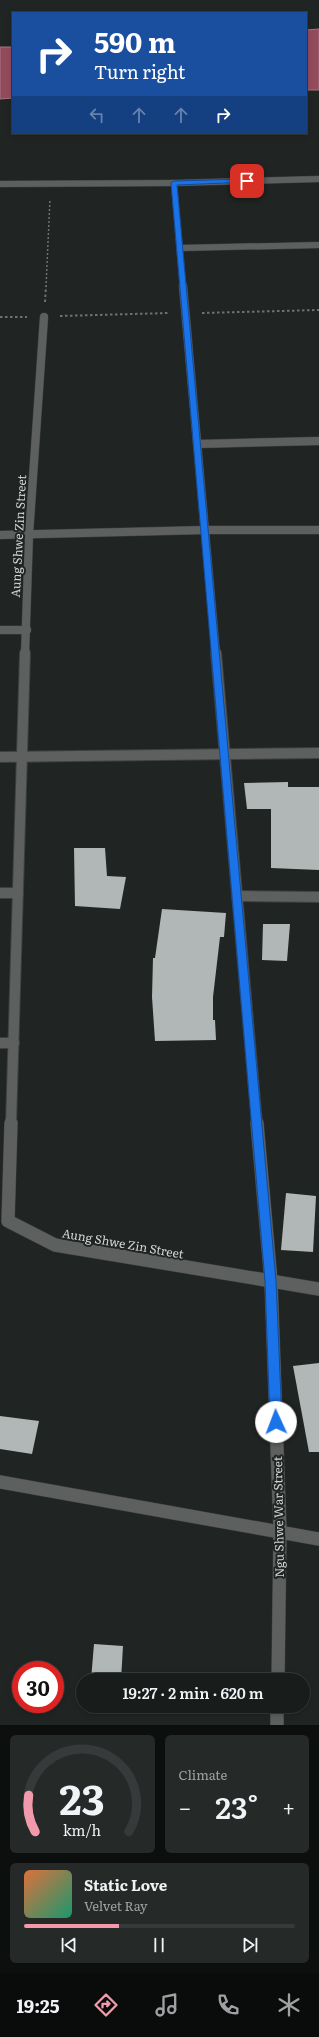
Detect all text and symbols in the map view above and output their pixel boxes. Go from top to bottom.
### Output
text: 590 m [94,20,176,62]
icon: right [28,28,80,80]
text: Turn right [94,58,185,85]
icon: left [86,104,108,126]
icon: ahead [128,104,150,126]
icon: ahead [170,104,192,126]
icon: right [212,104,234,126]
pin [230,164,264,198]
icon: arrive [236,170,258,192]
street label: Aung Shwe Zin Street [6,474,30,598]
street label: Aung Shwe Zin Street [61,1223,185,1263]
position arrow [255,1401,297,1443]
street label: Ngu Shwe War Street [268,1456,288,1578]
speed limit sign: 30 [12,1661,64,1713]
text: 19:27 · 2 min · 620 m [122,1681,264,1704]
text: Climate [179,1765,227,1784]
text: 23 [59,1766,105,1828]
text: 23° [215,1784,258,1828]
text: − [179,1790,191,1823]
text: + [282,1790,295,1823]
text: km/h [63,1819,102,1840]
text: Static Love [84,1873,167,1896]
text: Velvet Ray [84,1896,148,1915]
icon: previous [58,1934,80,1956]
icon: pause [148,1934,170,1956]
icon: next [239,1934,261,1956]
icon: directions [92,1991,120,2019]
icon: music [153,1991,181,2019]
icon: phone [214,1991,242,2019]
icon: climate [275,1991,303,2019]
text: 19:25 [16,1992,59,2019]

